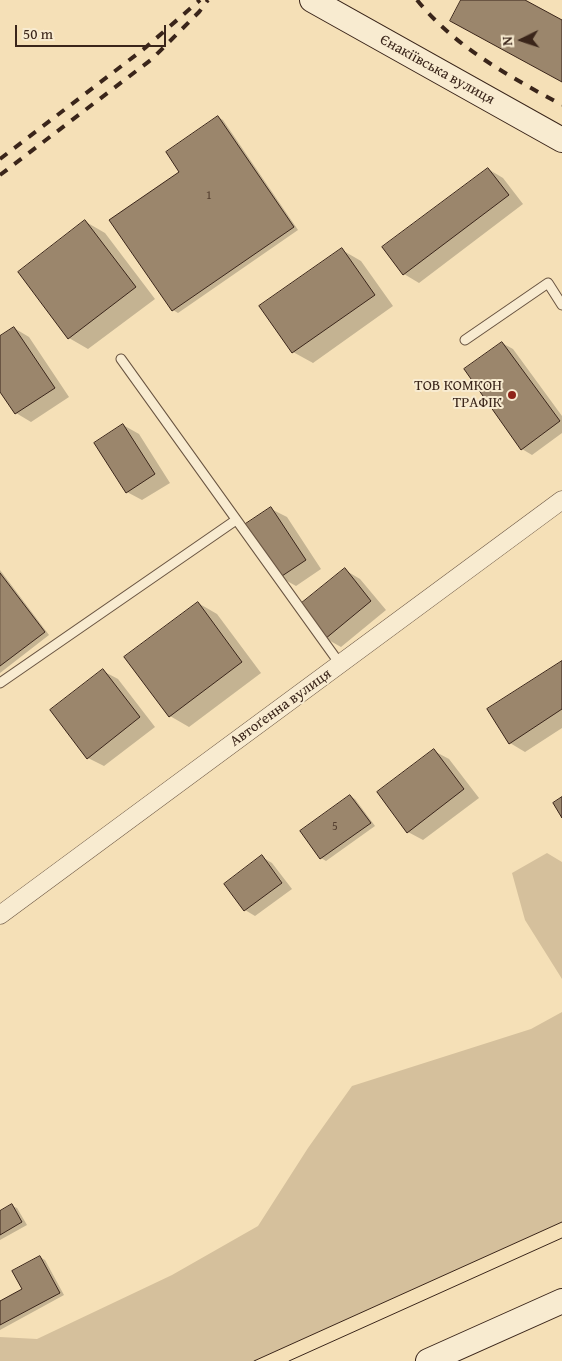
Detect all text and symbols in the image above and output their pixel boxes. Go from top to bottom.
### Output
scale bar [18,15,169,47]
north arrow [497,15,547,65]
text: 50 m [23,23,53,44]
street label: Єнакіївська вулиця [377,31,497,109]
text: N [497,36,517,46]
house number: 1 [206,189,212,203]
place label: ТОВ КОМКОН ТРАФІК [414,377,502,412]
marker: ТОВ КОМКОН ТРАФІК [506,389,518,401]
street label: Автоґенна вулиця [227,665,335,751]
house number: 5 [332,820,338,834]

